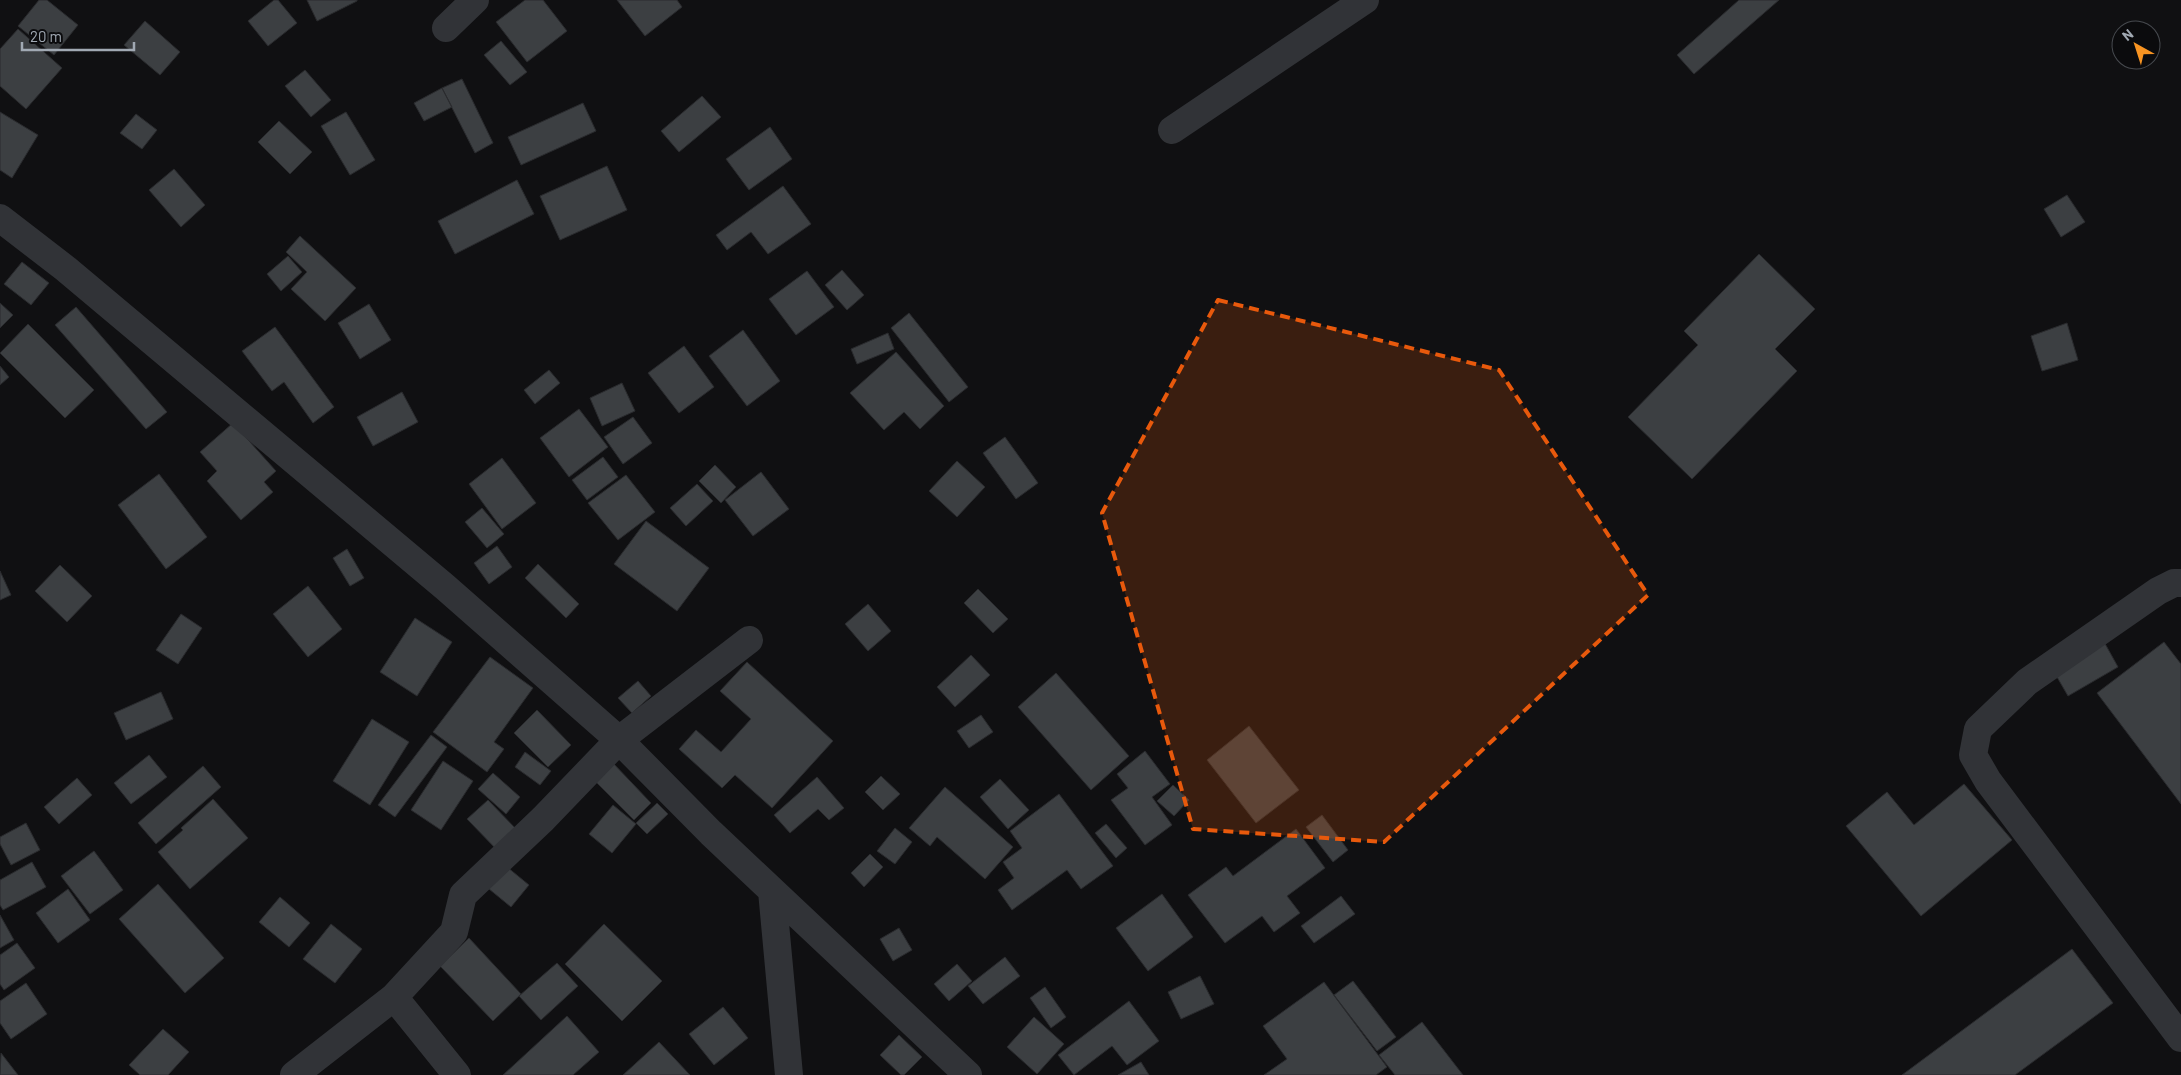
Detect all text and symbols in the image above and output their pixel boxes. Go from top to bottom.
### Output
scale bar [22,20,135,52]
north arrow [2111,20,2161,70]
text: N [2119,25,2136,44]
text: 20 m [30,27,62,45]

